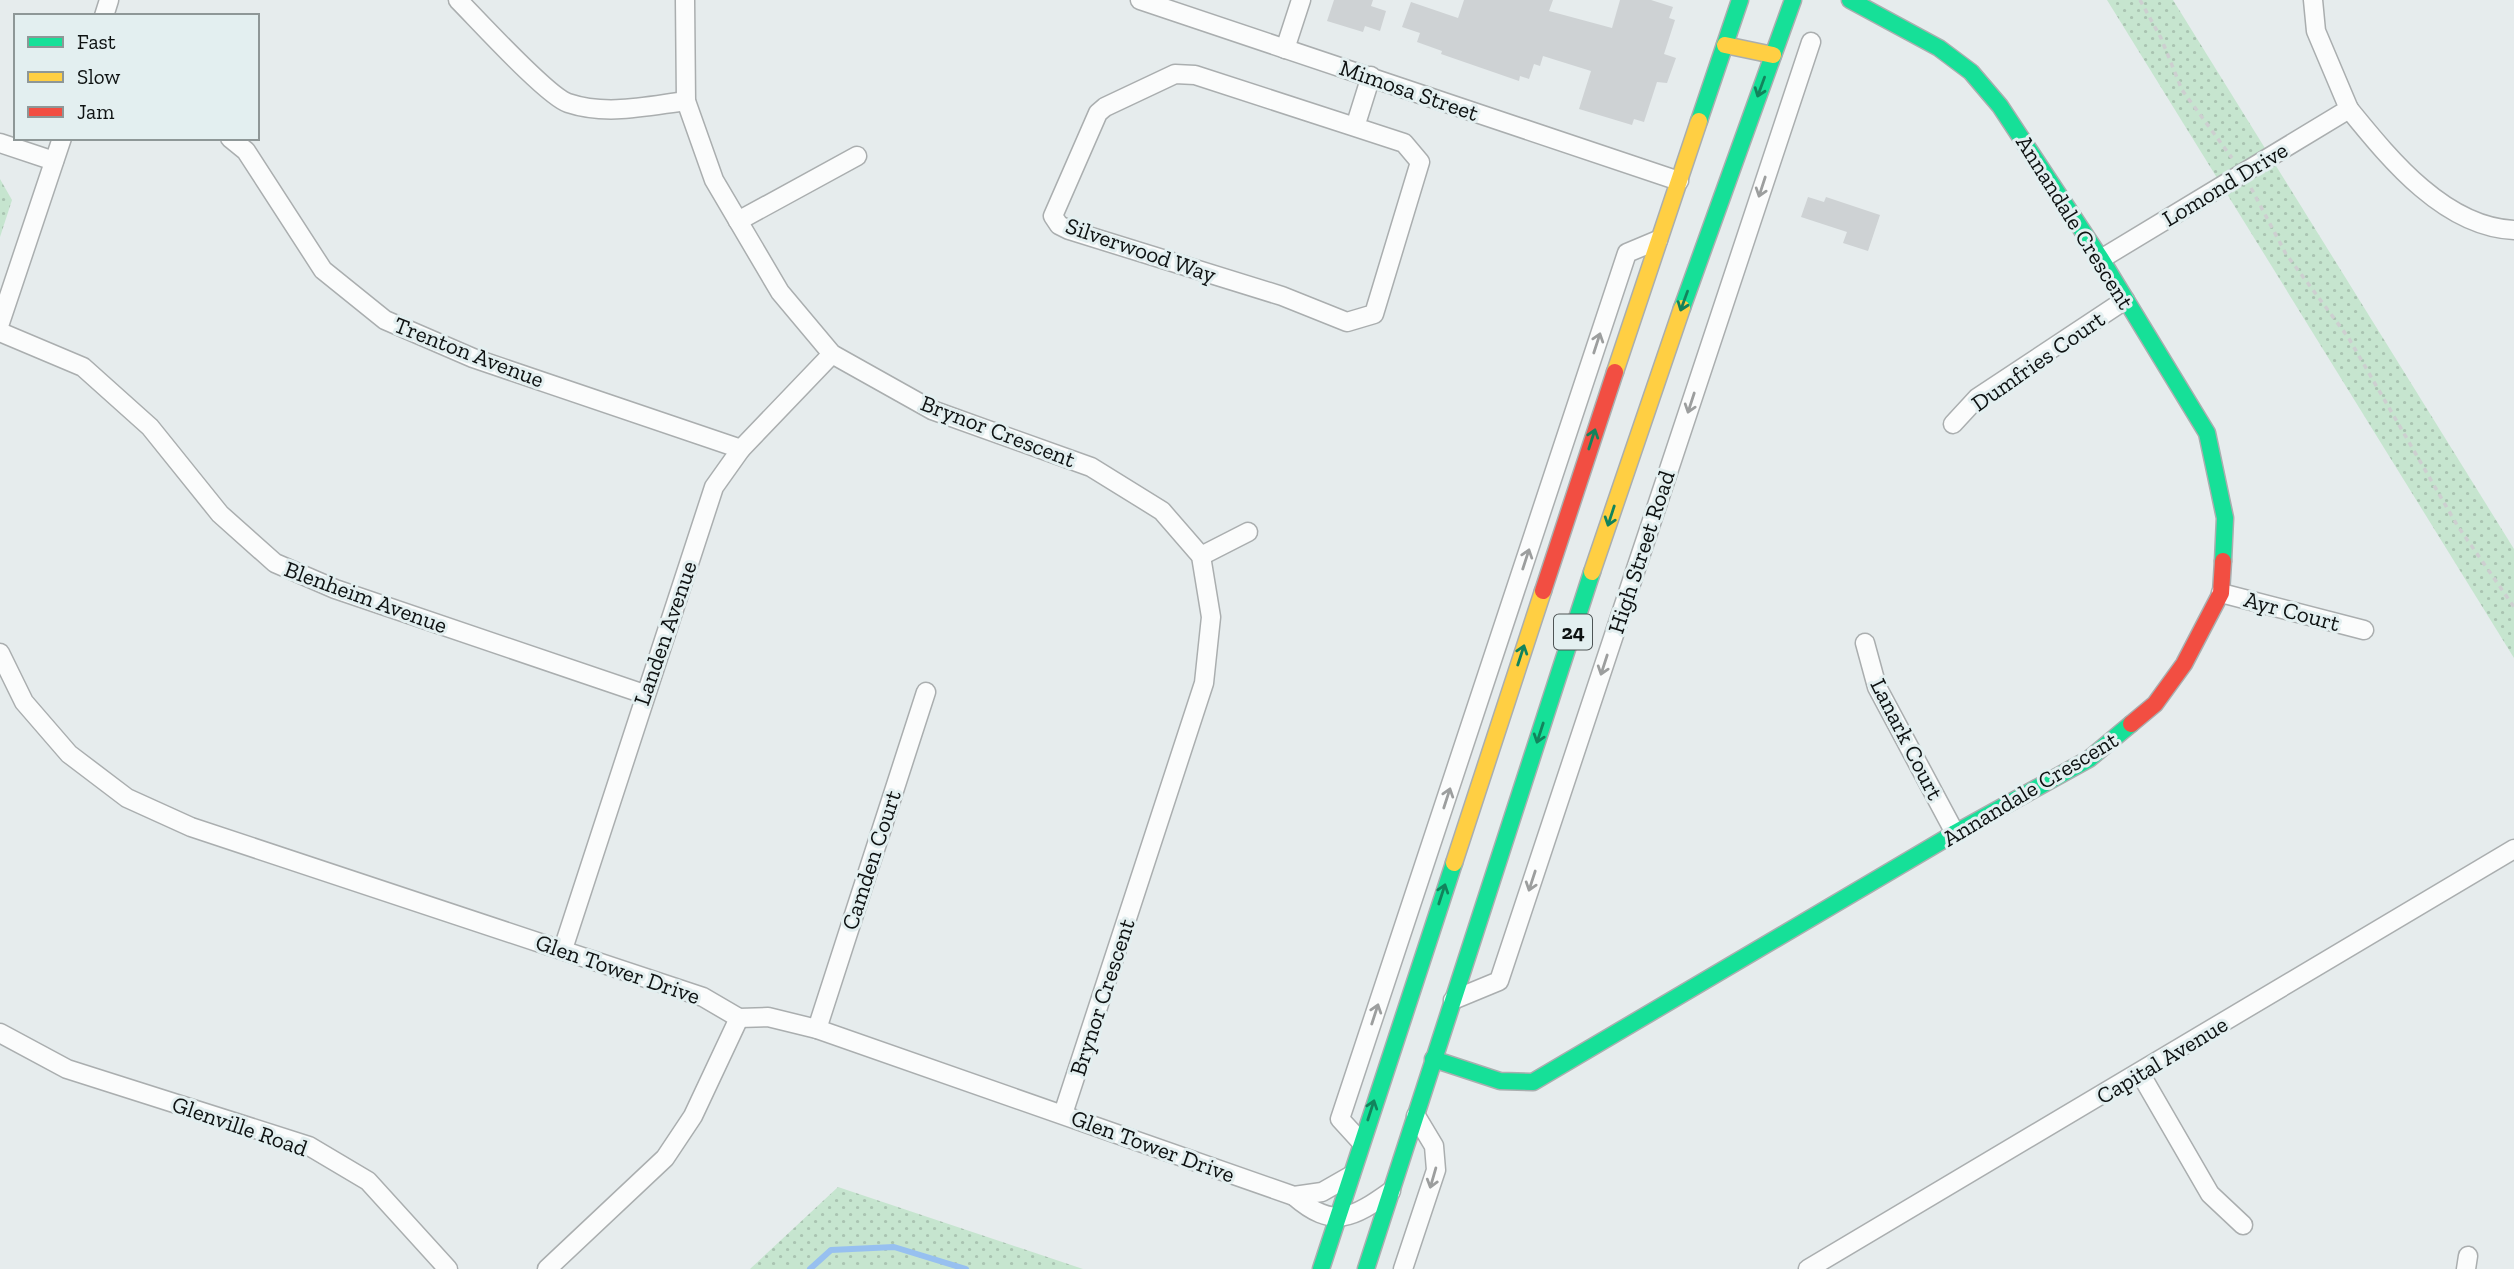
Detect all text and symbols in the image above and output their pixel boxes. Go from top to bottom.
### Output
legend [14,14,259,140]
text: Fast [77,29,116,54]
street label: Mimosa Street [1336,53,1483,127]
text: Slow [77,64,120,89]
one-way arrow [1754,76,1767,98]
text: Jam [77,99,114,124]
street label: Annandale Crescent [2010,130,2140,315]
street label: Lomond Drive [2157,136,2293,232]
one-way arrow [1755,175,1768,197]
street label: Silverwood Way [1062,211,1220,289]
one-way arrow [1677,290,1689,312]
street label: Dumfries Court [1966,304,2110,417]
street label: Trenton Avenue [390,311,548,393]
one-way arrow [1592,332,1604,354]
street label: Brynor Crescent [917,389,1080,474]
one-way arrow [1684,391,1696,413]
one-way arrow [1587,428,1599,450]
street label: High Street Road [1601,467,1681,637]
one-way arrow [1604,505,1616,527]
one-way arrow [1521,548,1533,570]
street label: Blenheim Avenue [281,555,451,639]
street label: Landen Avenue [627,557,703,709]
street label: Ayr Court [2241,585,2343,637]
road number: 24 [1554,614,1592,650]
one-way arrow [1515,644,1528,666]
one-way arrow [1597,654,1610,676]
street label: Lanark Court [1864,674,1950,805]
one-way arrow [1533,721,1545,743]
street label: Annandale Crescent [1937,725,2123,853]
street label: Camden Court [835,786,907,933]
one-way arrow [1441,787,1454,809]
one-way arrow [1525,870,1538,892]
one-way arrow [1437,884,1449,906]
street label: Brynor Crescent [1063,915,1141,1079]
street label: Glen Tower Drive [532,928,704,1010]
one-way arrow [1369,1003,1382,1025]
street label: Capital Avenue [2091,1010,2233,1110]
street label: Glenville Road [169,1090,312,1162]
one-way arrow [1366,1100,1378,1122]
street label: Glen Tower Drive [1067,1103,1239,1189]
one-way arrow [1426,1166,1439,1189]

